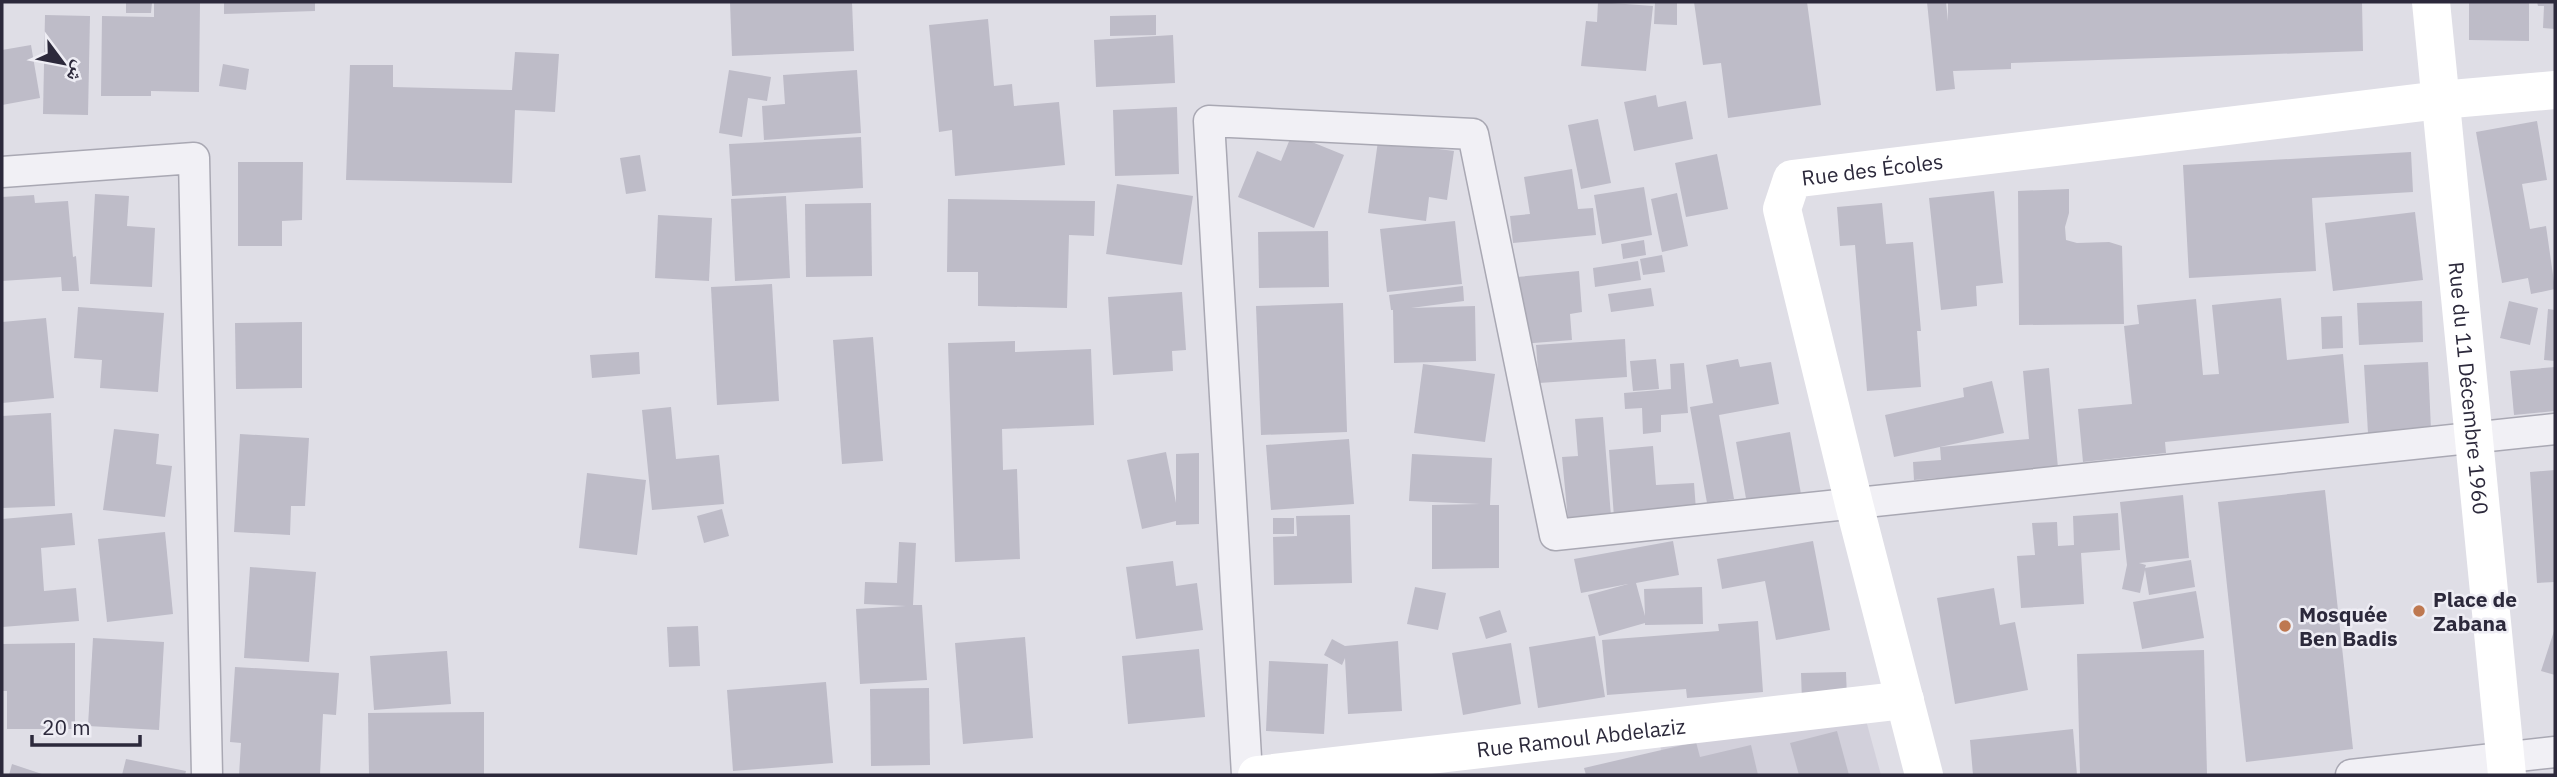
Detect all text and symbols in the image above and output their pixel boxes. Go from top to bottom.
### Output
north arrow [28,28,98,98]
text: ش [62,57,93,87]
street label: Rue des Écoles [1800,147,1945,192]
street label: Rue du 11 Décembre 1960 [2443,260,2495,516]
place label: Place de Zabana [2433,585,2517,637]
place label: Mosquée Ben Badis [2299,600,2398,652]
marker: Place de Zabana [2411,603,2427,619]
marker: Mosquée Ben Badis [2277,618,2293,634]
scale bar [32,704,140,748]
street label: Rue Ramoul Abdelaziz [1475,712,1687,764]
text: 20 m [42,713,91,741]

